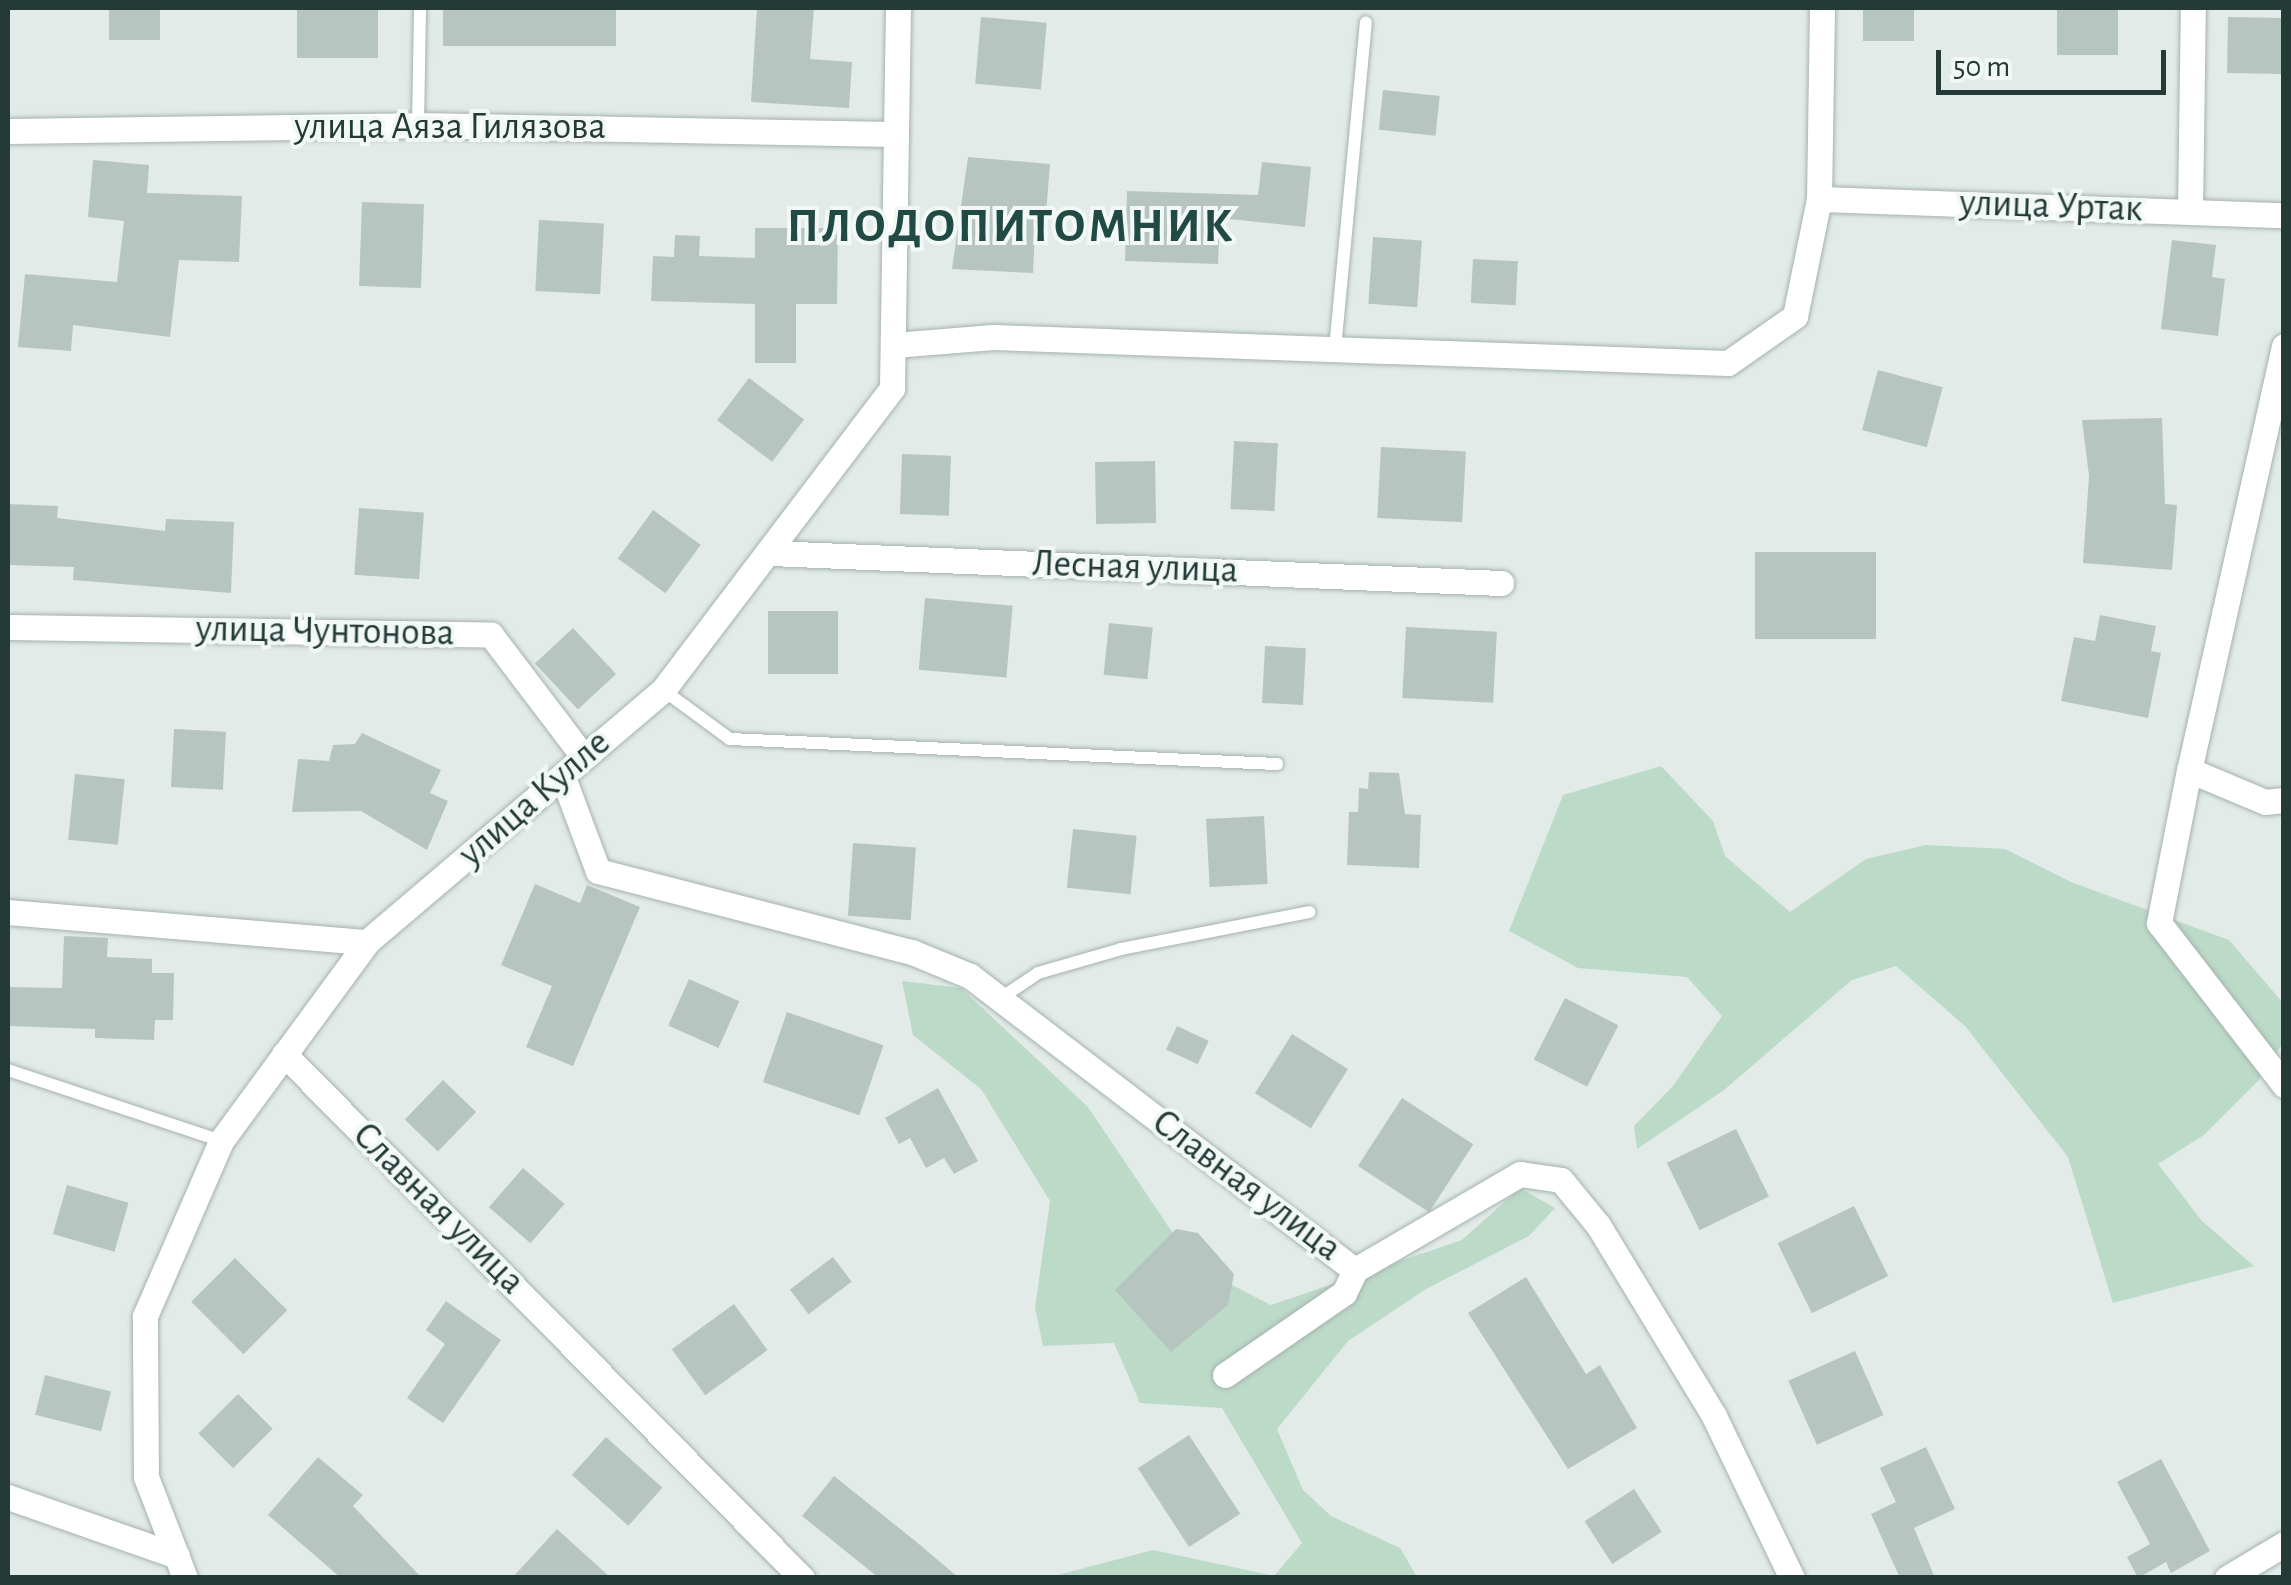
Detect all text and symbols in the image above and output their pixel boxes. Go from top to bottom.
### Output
scale bar [1941,30,2171,92]
text: 50 m [1953,52,2010,82]
street label: улица Аяза Гилязова [294,105,606,151]
street label: улица Уртак [1959,181,2143,233]
district label: ПЛОДОПИТОМНИК [787,199,1235,257]
street label: Лесная улица [1031,542,1239,594]
street label: улица Чунтонова [195,607,455,657]
street label: улица Кулле [450,721,620,877]
street label: Славная улица [1142,1100,1350,1272]
street label: Славная улица [342,1113,534,1305]

